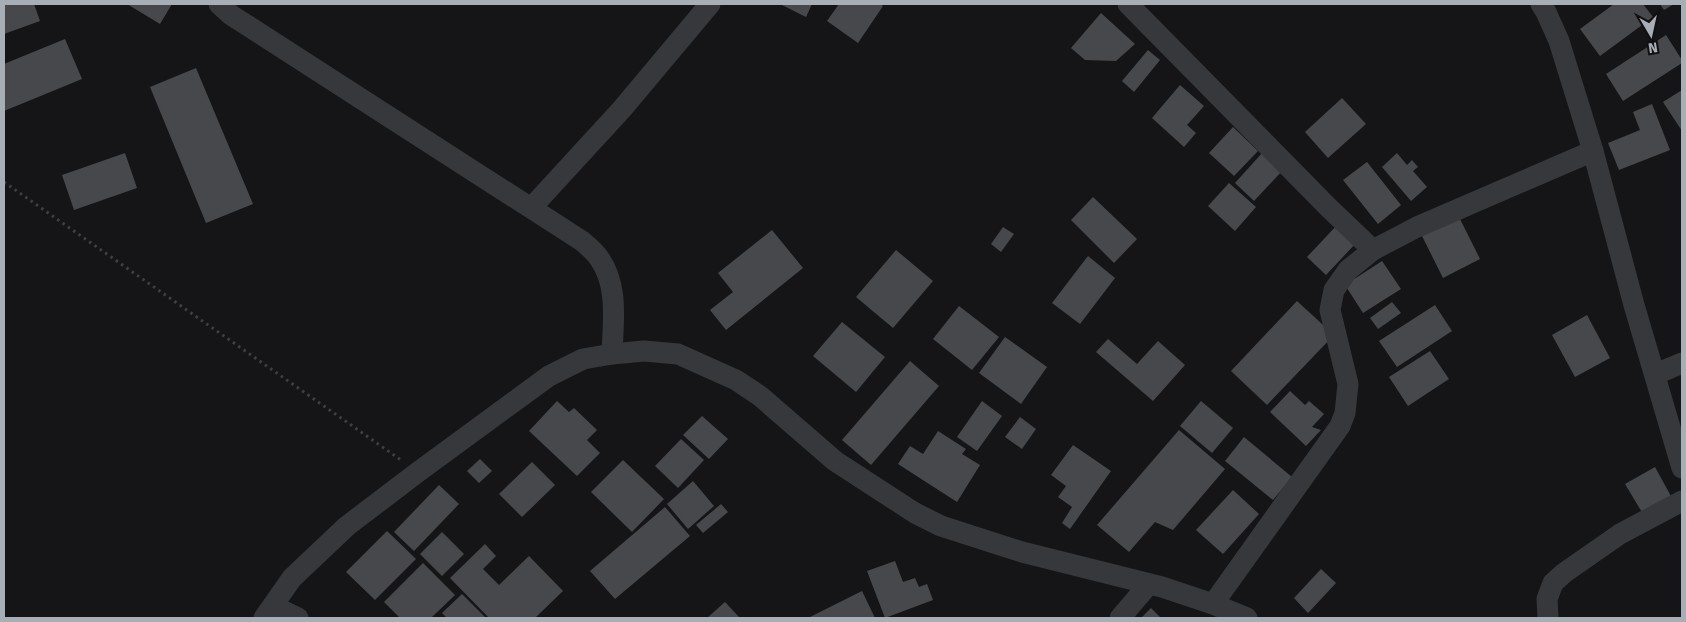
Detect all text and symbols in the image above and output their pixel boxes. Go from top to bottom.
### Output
north arrow [1626,10,1676,60]
text: N [1647,38,1659,56]

